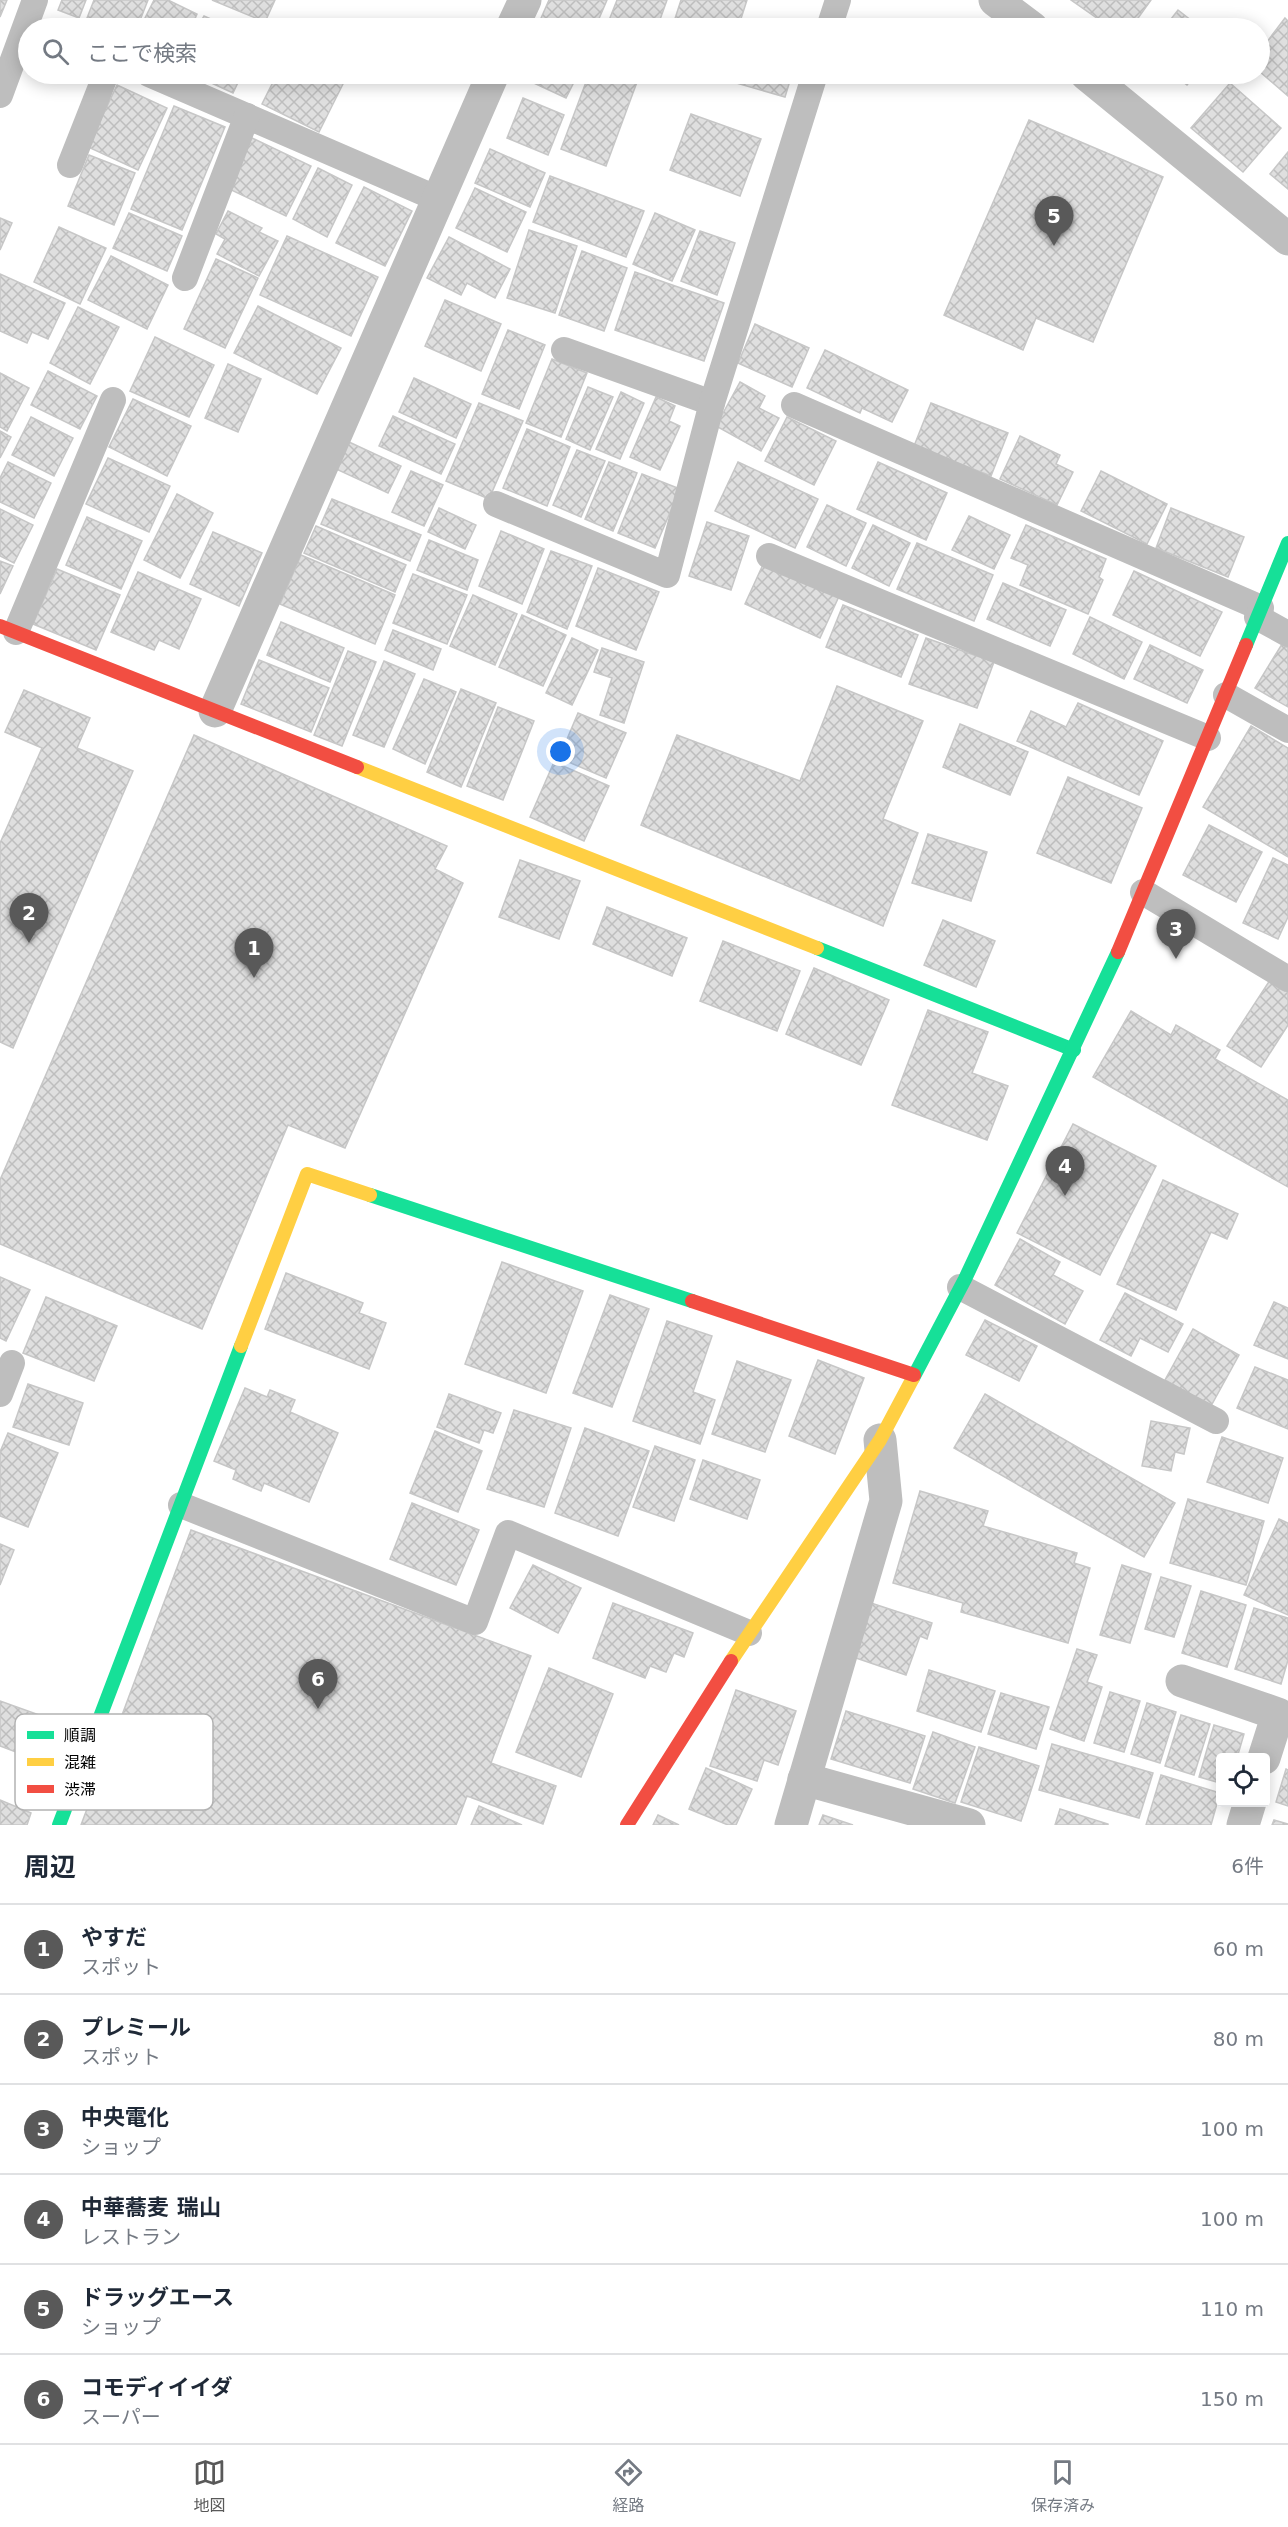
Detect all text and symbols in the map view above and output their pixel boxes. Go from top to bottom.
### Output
search box [18,18,1270,84]
icon: search [39,35,72,68]
text: ここで検索 [87,41,197,66]
pin: 5 [1034,196,1074,246]
your location [546,737,575,766]
pin: 2 [9,894,48,943]
pin: 3 [1156,910,1196,959]
pin: 1 [234,928,274,978]
pin: 4 [1046,1146,1084,1196]
pin: 6 [298,1660,338,1709]
legend [15,1714,213,1810]
text: 順調 [64,1726,96,1745]
text: 混雑 [64,1753,96,1772]
map controls [1216,1753,1270,1807]
button: locate [1216,1753,1270,1807]
text: 渋滞 [64,1780,96,1799]
text: 周辺 [24,1852,76,1882]
text: 6件 [1231,1854,1264,1878]
text: やすだ [81,1925,147,1950]
text: 1 [37,1937,50,1961]
text: 60 m [1213,1937,1264,1961]
text: スポット [81,1955,161,1979]
text: プレミール [81,2015,191,2040]
text: 2 [37,2027,50,2051]
text: 80 m [1213,2027,1264,2051]
text: スポット [81,2045,161,2069]
text: 中央電化 [81,2105,169,2130]
text: 3 [37,2117,50,2141]
text: 100 m [1200,2117,1264,2141]
text: ショップ [81,2135,161,2159]
text: 中華蕎麦 瑞山 [81,2195,221,2220]
text: 4 [37,2207,50,2231]
text: 100 m [1200,2207,1264,2231]
text: レストラン [81,2225,181,2249]
text: ドラッグエース [81,2285,234,2310]
text: 5 [37,2297,50,2321]
text: 110 m [1200,2297,1264,2321]
text: ショップ [81,2315,161,2339]
text: コモディイイダ [81,2375,233,2400]
text: 6 [37,2387,50,2411]
text: 150 m [1200,2387,1264,2411]
text: スーパー [81,2405,161,2429]
tab: 地図 [193,2456,226,2516]
tab: 経路 [612,2456,645,2516]
tab: 保存済み [1031,2456,1095,2516]

